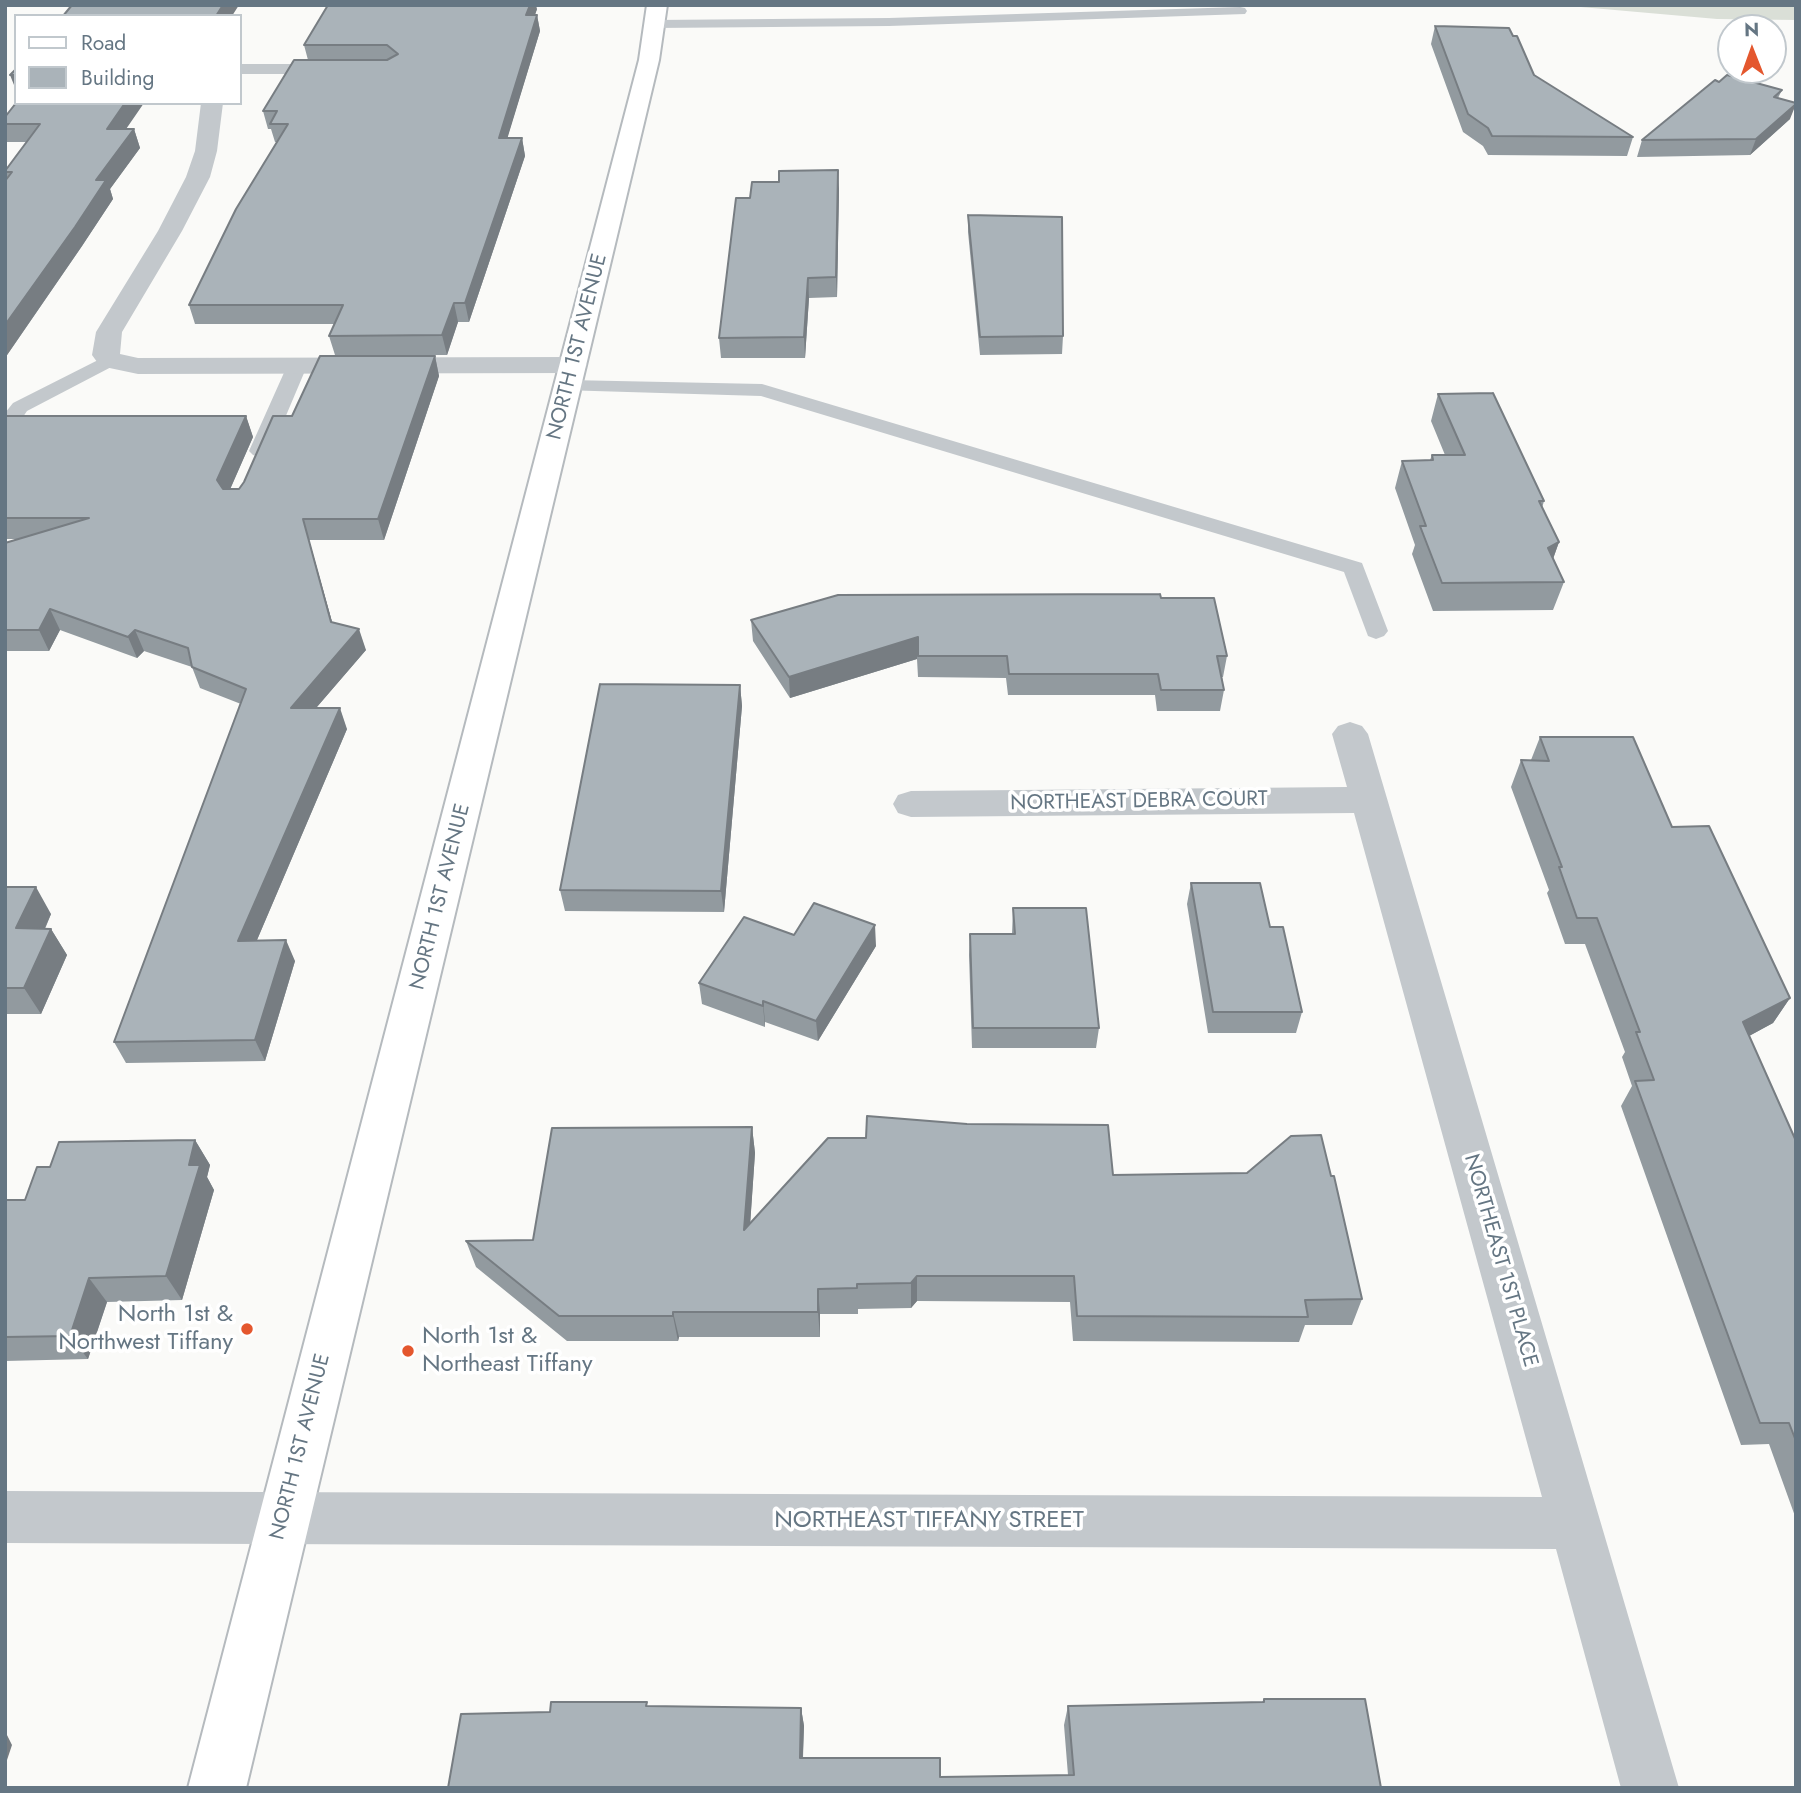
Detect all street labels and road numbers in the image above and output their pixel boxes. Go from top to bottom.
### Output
street label: NORTH 1ST AVENUE [543,251,613,443]
street label: NORTHEAST DEBRA COURT [1010,787,1268,817]
street label: NORTH 1ST AVENUE [406,801,476,993]
street label: NORTHEAST 1ST PLACE [1458,1152,1542,1370]
street label: NORTH 1ST AVENUE [266,1351,336,1543]
street label: NORTHEAST TIFFANY STREET [774,1507,1084,1535]

